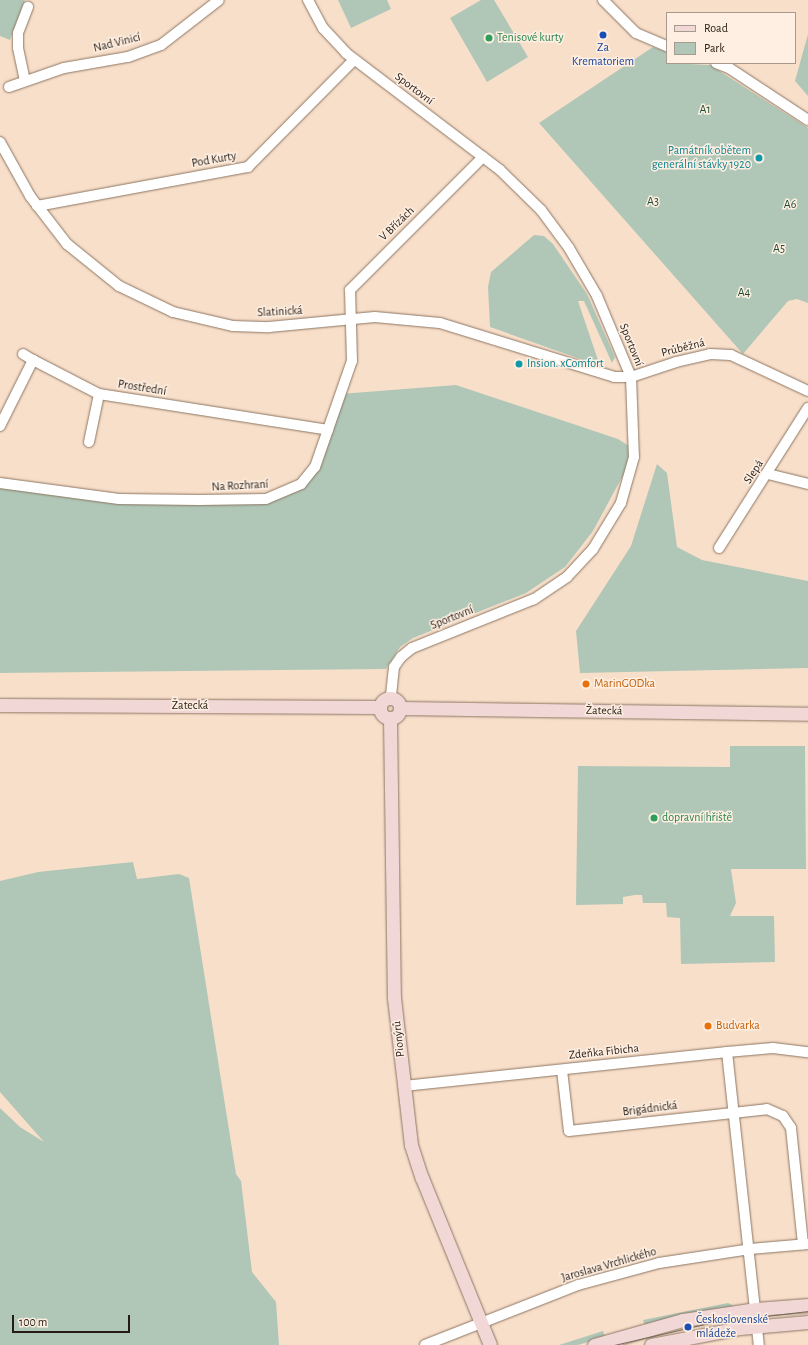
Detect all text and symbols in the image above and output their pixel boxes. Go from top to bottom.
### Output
legend [666,12,796,64]
text: Road [704,22,728,34]
street label: Nad Vinicí [92,30,142,56]
marker: Za Krematoriem [598,30,608,40]
place label: Tenisové kurty [497,31,564,45]
marker: Tenisové kurty [484,33,494,43]
place label: Za Krematoriem [572,41,634,69]
text: Park [704,42,725,54]
street label: Sportovní [392,70,436,108]
park label: A1 [699,103,711,117]
place label: Památník obětem generální stávky 1920 [652,144,751,172]
street label: Pod Kurty [191,149,237,171]
marker: Památník obětem generální stávky 1920 [754,153,764,163]
park label: A3 [647,195,659,209]
park label: A6 [784,198,796,212]
street label: V Břízách [376,204,418,244]
park label: A5 [773,242,785,256]
park label: A4 [738,286,750,300]
street label: Slatinická [257,304,303,320]
street label: Sportovní [616,321,646,369]
street label: Průběžná [660,336,706,360]
place label: Insion. xComfort [527,357,604,371]
marker: Insion. xComfort [514,359,524,369]
street label: Prostřední [117,377,167,399]
street label: Slepá [741,457,767,487]
street label: Na Rozhraní [211,477,269,495]
street label: Sportovní [428,603,476,633]
place label: MarinGODka [594,677,655,691]
marker: MarinGODka [581,679,591,689]
street label: Žatecká [172,699,208,713]
street label: Žatecká [586,703,622,719]
place label: dopravní hřiště [662,811,732,825]
marker: dopravní hřiště [649,813,659,823]
place label: Budvarka [716,1019,760,1033]
street label: Pionýrů [390,1020,408,1058]
marker: Budvarka [703,1021,713,1031]
street label: Zdeňka Fibicha [568,1041,640,1063]
street label: Brigádnická [622,1099,678,1119]
street label: Jaroslava Vrchlického [560,1245,658,1285]
scale bar [14,1307,132,1333]
place label: Československé mládeže [696,1313,768,1341]
text: 100 m [19,1316,47,1328]
marker: Československé mládeže [683,1322,693,1332]

